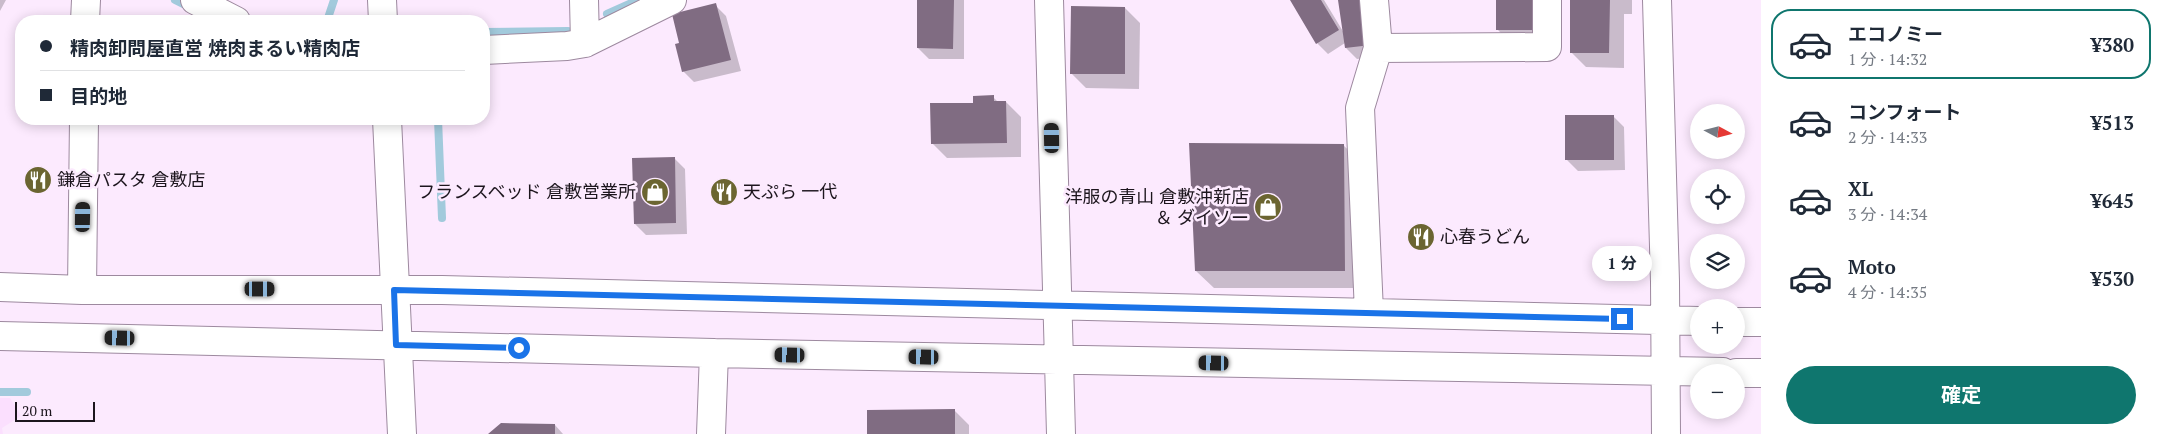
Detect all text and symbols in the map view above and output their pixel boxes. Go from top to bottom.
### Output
text: エコノミー [1848,21,1943,46]
icon: car [1788,22,1833,67]
text: ¥380 [2091,32,2134,57]
text: 精肉卸問屋直営 焼肉まるい精肉店 [70,35,360,60]
text: 1 分 · 14:32 [1848,48,1927,70]
text: 目的地 [70,83,127,108]
text: コンフォート [1848,99,1961,124]
icon: car [1788,100,1833,145]
north arrow [1690,104,1745,159]
map controls [1690,104,1745,419]
text: ¥513 [2091,110,2134,135]
car [1044,123,1059,153]
text: 2 分 · 14:33 [1848,126,1927,148]
restaurant icon: 鎌倉パスタ 倉敷店 [23,165,53,195]
place label: 鎌倉パスタ 倉敷店 [57,167,205,191]
button: locate [1690,169,1745,224]
text: XL [1848,176,1873,201]
shop icon: フランスベッド 倉敷営業所 [640,177,670,207]
restaurant icon: 天ぷら 一代 [709,177,739,207]
icon: car [1788,178,1833,223]
place label: フランスベッド 倉敷営業所 [417,179,636,203]
place label: 天ぷら 一代 [743,179,837,203]
place label: 洋服の青山 倉敷沖新店 ＆ ダイソー [1065,184,1249,229]
text: ¥645 [2091,188,2134,213]
shop icon: 洋服の青山 倉敷沖新店 ＆ ダイソー [1253,192,1283,222]
car [75,202,90,232]
text: 3 分 · 14:34 [1848,203,1927,225]
restaurant icon: 心春うどん [1406,222,1436,252]
place label: 心春うどん [1440,224,1530,248]
button: layers [1690,234,1745,289]
callout: 1 分 [1592,246,1652,282]
text: 1 分 [1607,252,1637,274]
text: Moto [1848,254,1896,279]
icon: car [1788,256,1833,301]
text: ¥530 [2091,266,2134,291]
text: 4 分 · 14:35 [1848,281,1927,303]
car [245,282,275,297]
button: + [1690,299,1745,354]
route end [1611,308,1633,330]
car [104,330,135,346]
route start [508,337,530,359]
car [774,347,805,363]
car [908,349,939,365]
car [1198,355,1229,371]
button: − [1690,364,1745,419]
button: 確定 [1786,366,2136,424]
scale bar [15,399,95,422]
text: 20 m [22,401,52,420]

